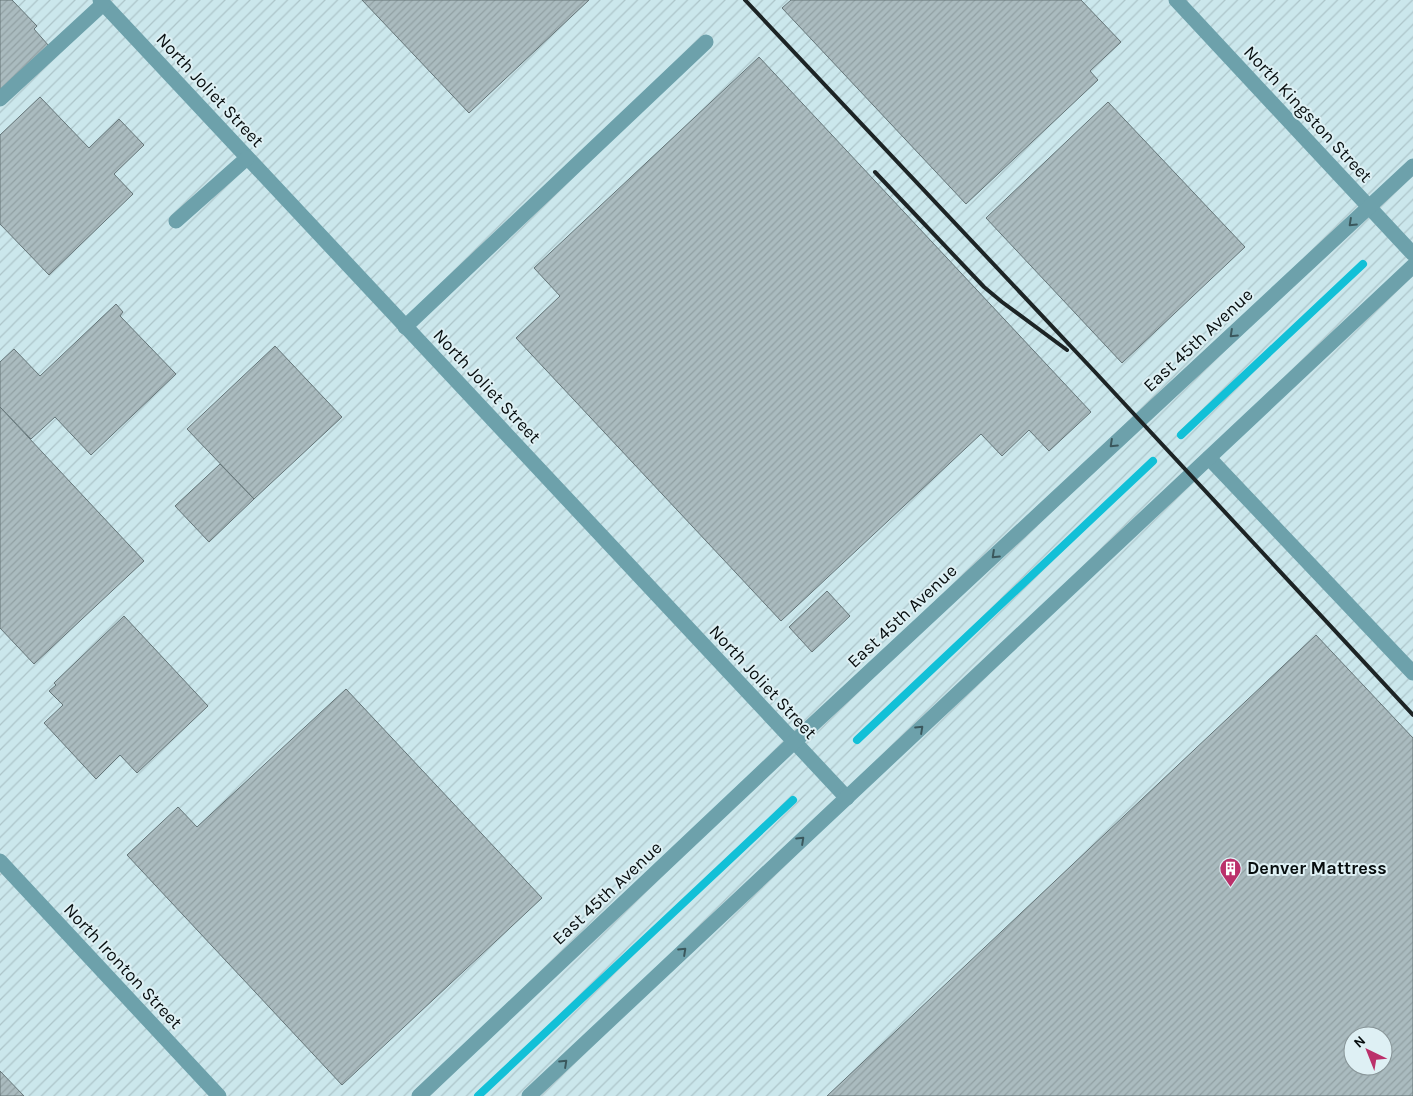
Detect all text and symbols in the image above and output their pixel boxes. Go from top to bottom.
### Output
street label: North Joliet Street [152,28,269,152]
street label: North Kingston Street [1239,41,1377,187]
one-way arrow [1349,217,1358,226]
street label: East 45th Avenue [1139,284,1257,396]
street label: North Joliet Street [429,324,546,448]
one-way arrow [1229,328,1238,337]
one-way arrow [1110,438,1119,447]
one-way arrow [991,549,1000,558]
street label: East 45th Avenue [843,560,961,672]
street label: North Joliet Street [705,620,822,744]
one-way arrow [914,726,923,735]
street label: East 45th Avenue [548,837,666,949]
one-way arrow [796,837,805,846]
building icon: Denver Mattress [1219,856,1243,887]
place label: Denver Mattress [1247,857,1387,879]
street label: North Ironton Street [59,899,187,1034]
one-way arrow [677,948,686,957]
north arrow [1343,1026,1393,1076]
text: N [1350,1032,1369,1052]
one-way arrow [559,1060,568,1069]

